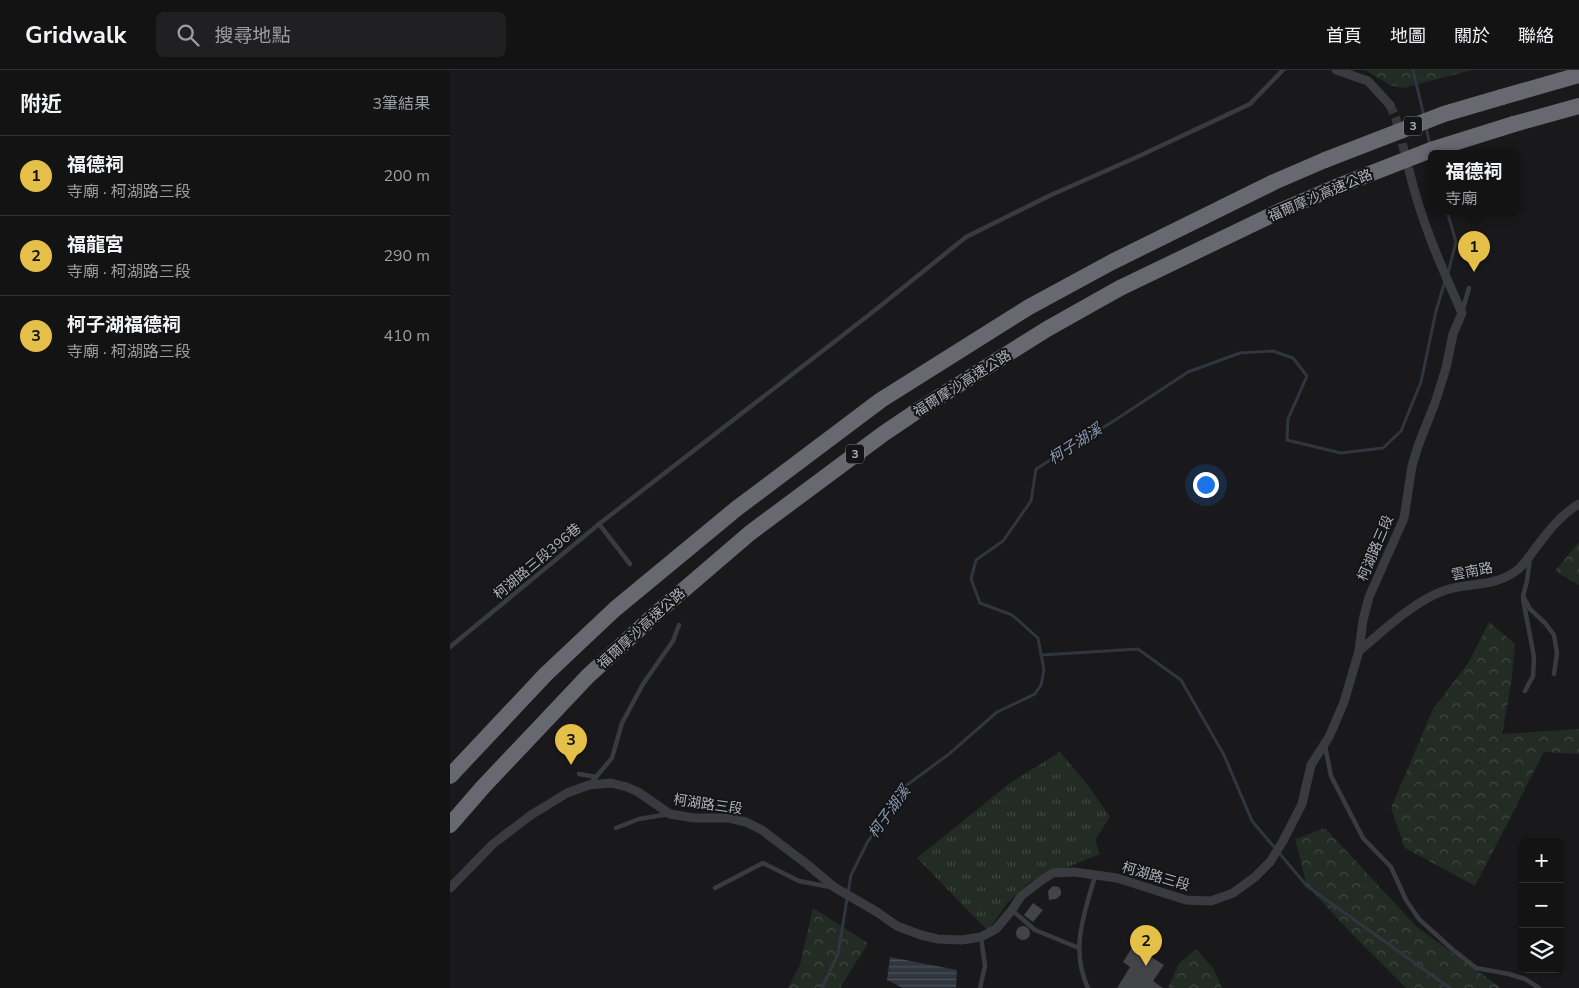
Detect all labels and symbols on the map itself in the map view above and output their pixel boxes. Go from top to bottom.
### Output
road number: 3 [1404,116,1422,136]
street label: 福爾摩沙高速公路 [1265,165,1375,226]
pin: 1 [1458,231,1490,272]
street label: 福爾摩沙高速公路 [910,346,1015,421]
water label: 柯子湖溪 [1044,418,1107,469]
road number: 3 [846,444,864,464]
your location [1193,472,1219,498]
street label: 柯湖路三段 [1353,512,1398,584]
street label: 柯湖路三段396巷 [489,519,585,604]
street label: 雲南路 [1450,558,1495,585]
street label: 福爾摩沙高速公路 [593,584,689,673]
pin: 3 [555,724,587,765]
water label: 柯子湖溪 [863,780,916,842]
street label: 柯湖路三段 [672,790,744,819]
street label: 柯湖路三段 [1120,858,1192,895]
pin: 2 [1130,925,1162,966]

